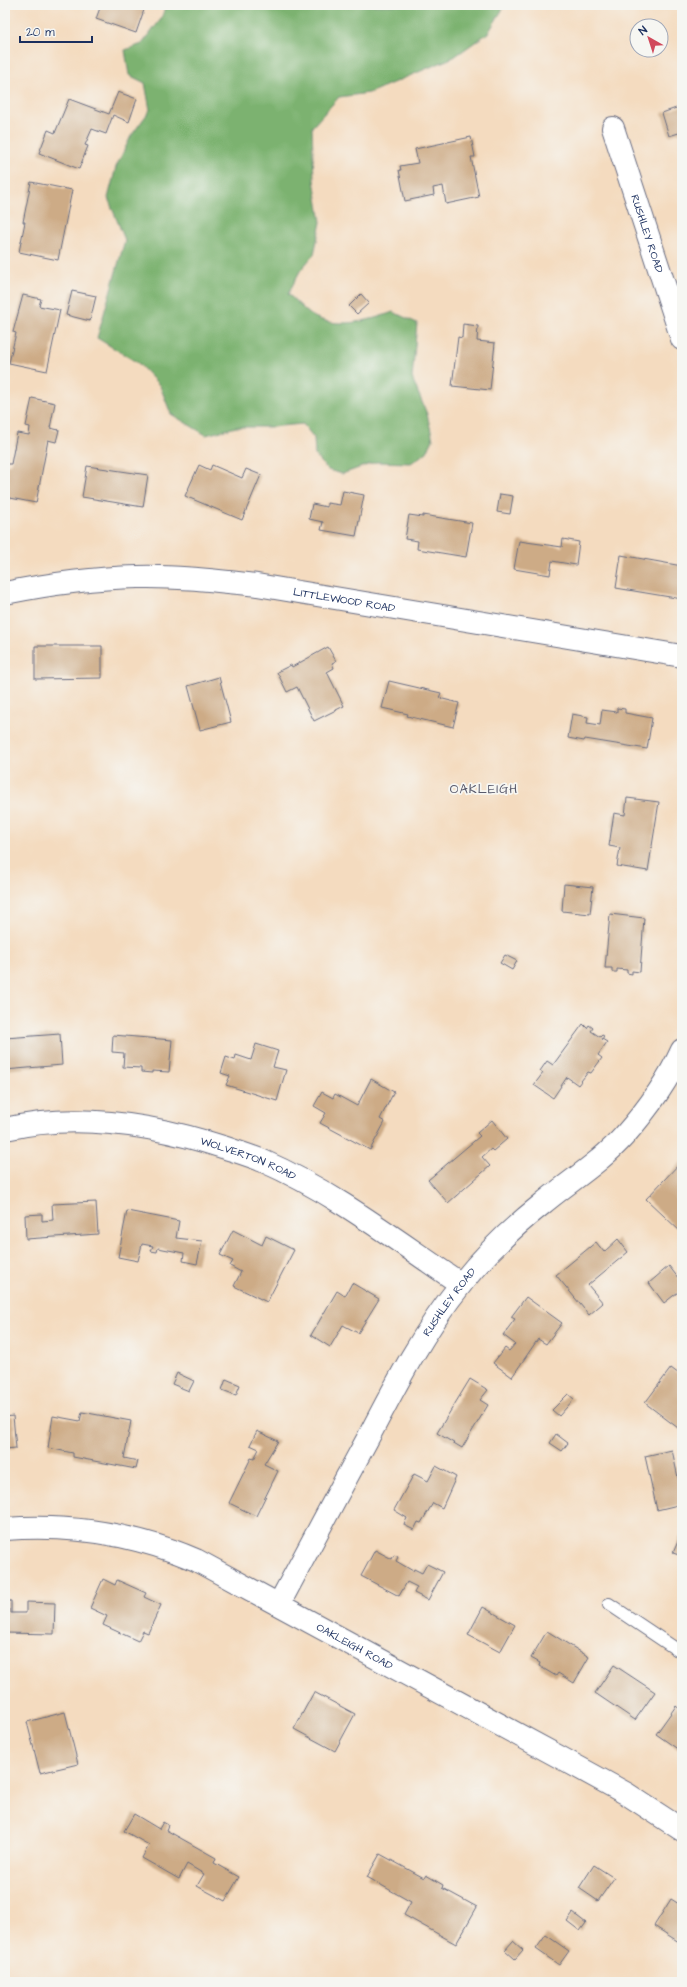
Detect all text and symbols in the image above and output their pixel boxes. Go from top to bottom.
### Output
scale bar [20,18,92,44]
north arrow [629,18,669,58]
text: N [636,23,650,39]
text: 20 m [26,24,55,41]
street label: RUSHLEY ROAD [628,192,667,275]
street label: LITTLEWOOD ROAD [292,584,396,615]
district label: OAKLEIGH [450,780,518,798]
street label: WOLVERTON ROAD [199,1133,299,1183]
street label: RUSHLEY ROAD [419,1264,479,1339]
street label: OAKLEIGH ROAD [314,1619,396,1673]

